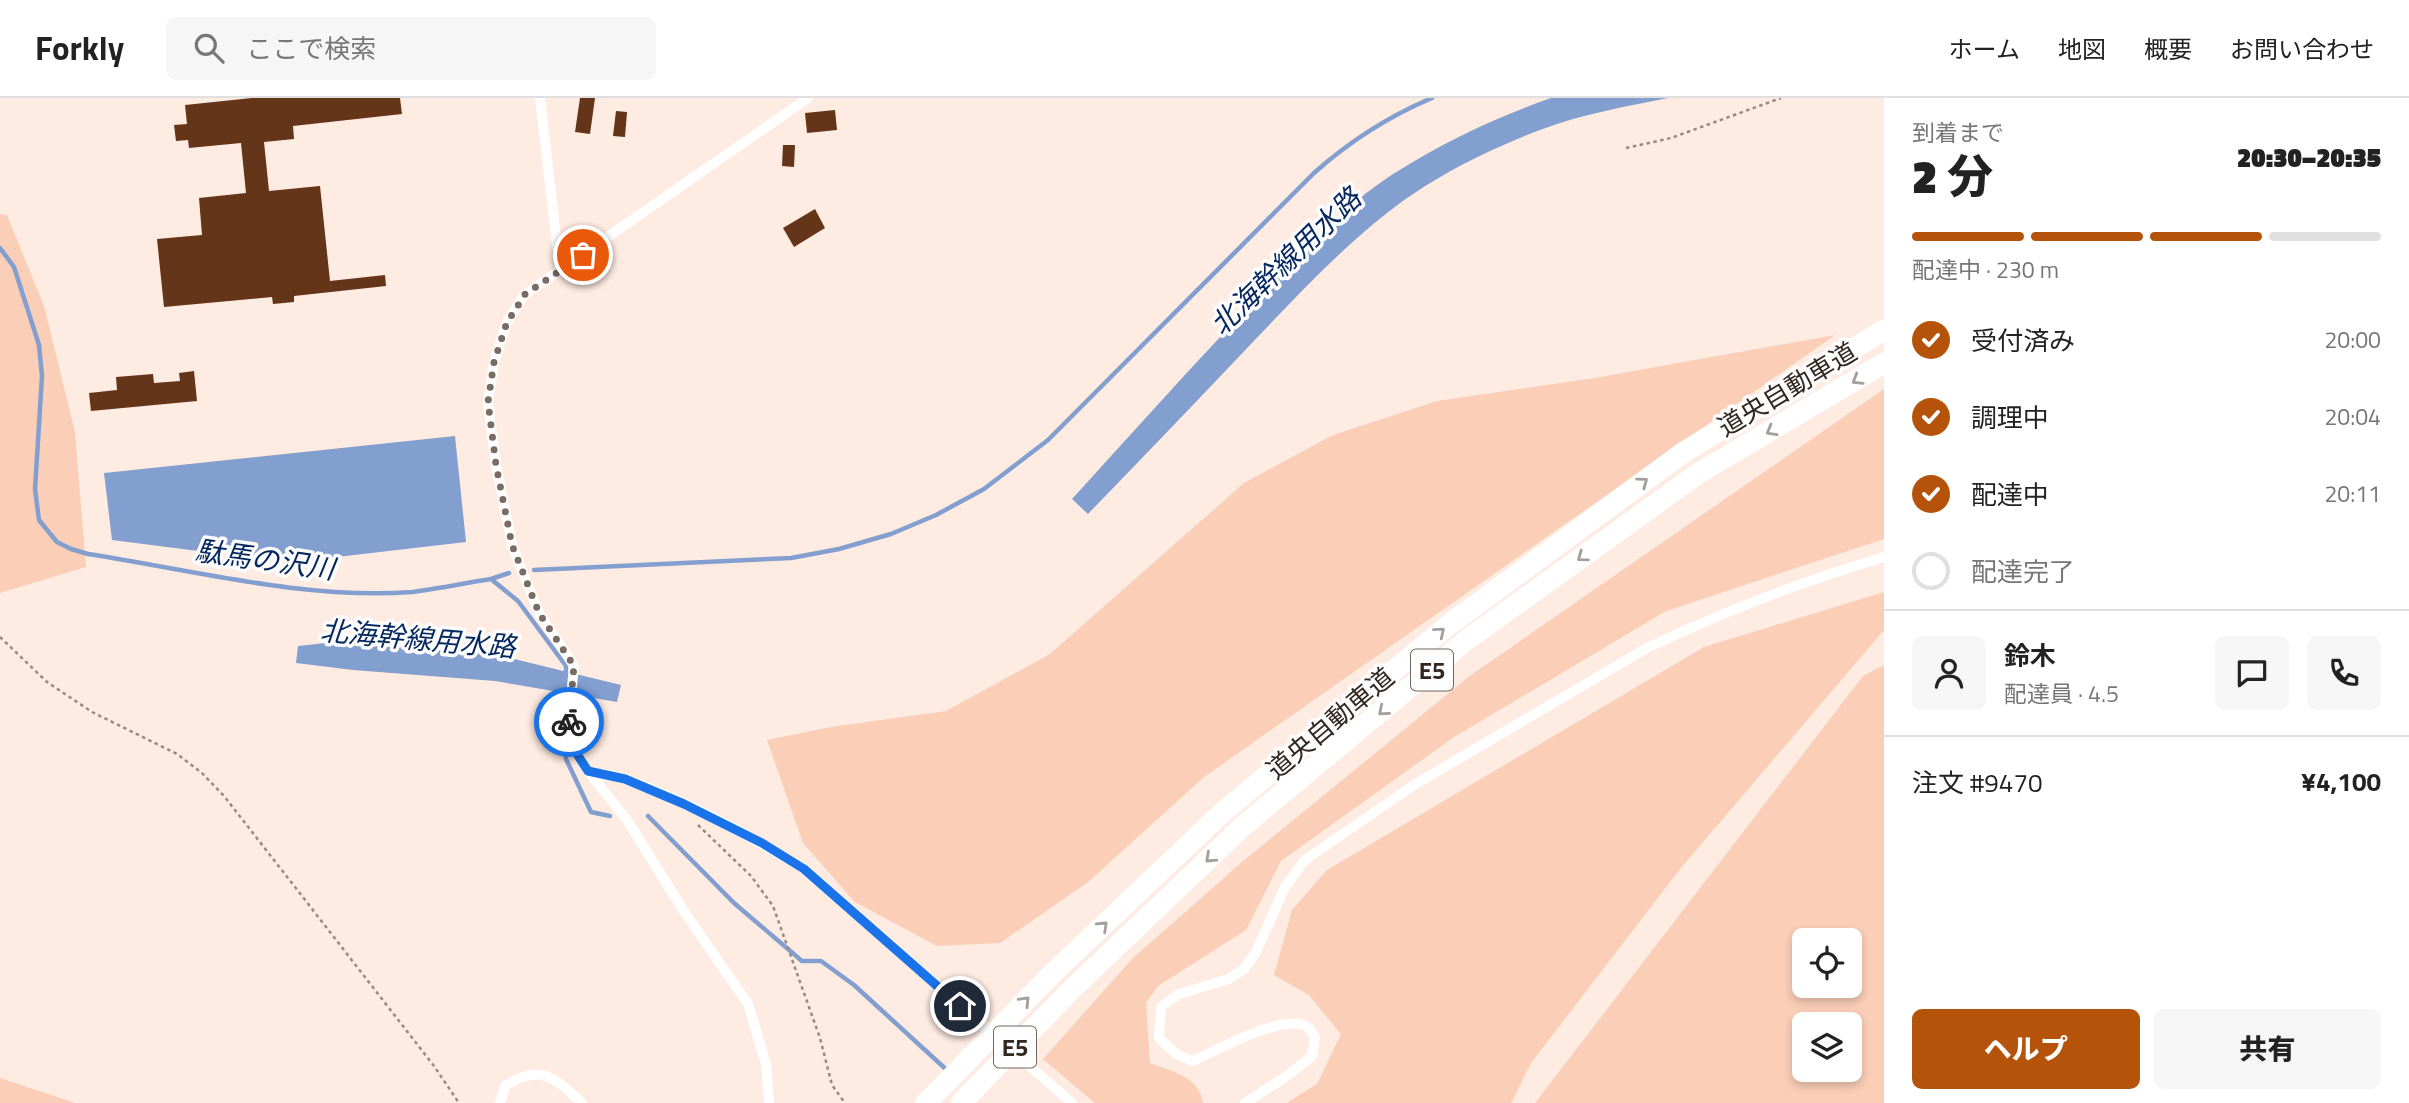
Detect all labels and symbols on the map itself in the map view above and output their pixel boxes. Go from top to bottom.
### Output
water label: 北海幹線用水路 [1200,176,1372,345]
pin [553,225,613,285]
street label: 道央自動車道 [1710,332,1864,446]
one-way arrow [1852,371,1865,384]
one-way arrow [1766,423,1778,436]
one-way arrow [1635,478,1648,490]
water label: 駄馬の沢川 [193,528,340,590]
one-way arrow [1577,549,1590,561]
water label: 北海幹線用水路 [318,608,519,668]
one-way arrow [1433,627,1445,640]
road number: E5 [1411,650,1453,690]
street label: 道央自動車道 [1258,658,1402,788]
courier [534,687,604,757]
one-way arrow [1378,702,1390,715]
one-way arrow [1205,850,1218,863]
one-way arrow [1095,921,1108,934]
pin [930,976,990,1036]
one-way arrow [1016,997,1029,1010]
road number: E5 [994,1027,1036,1068]

